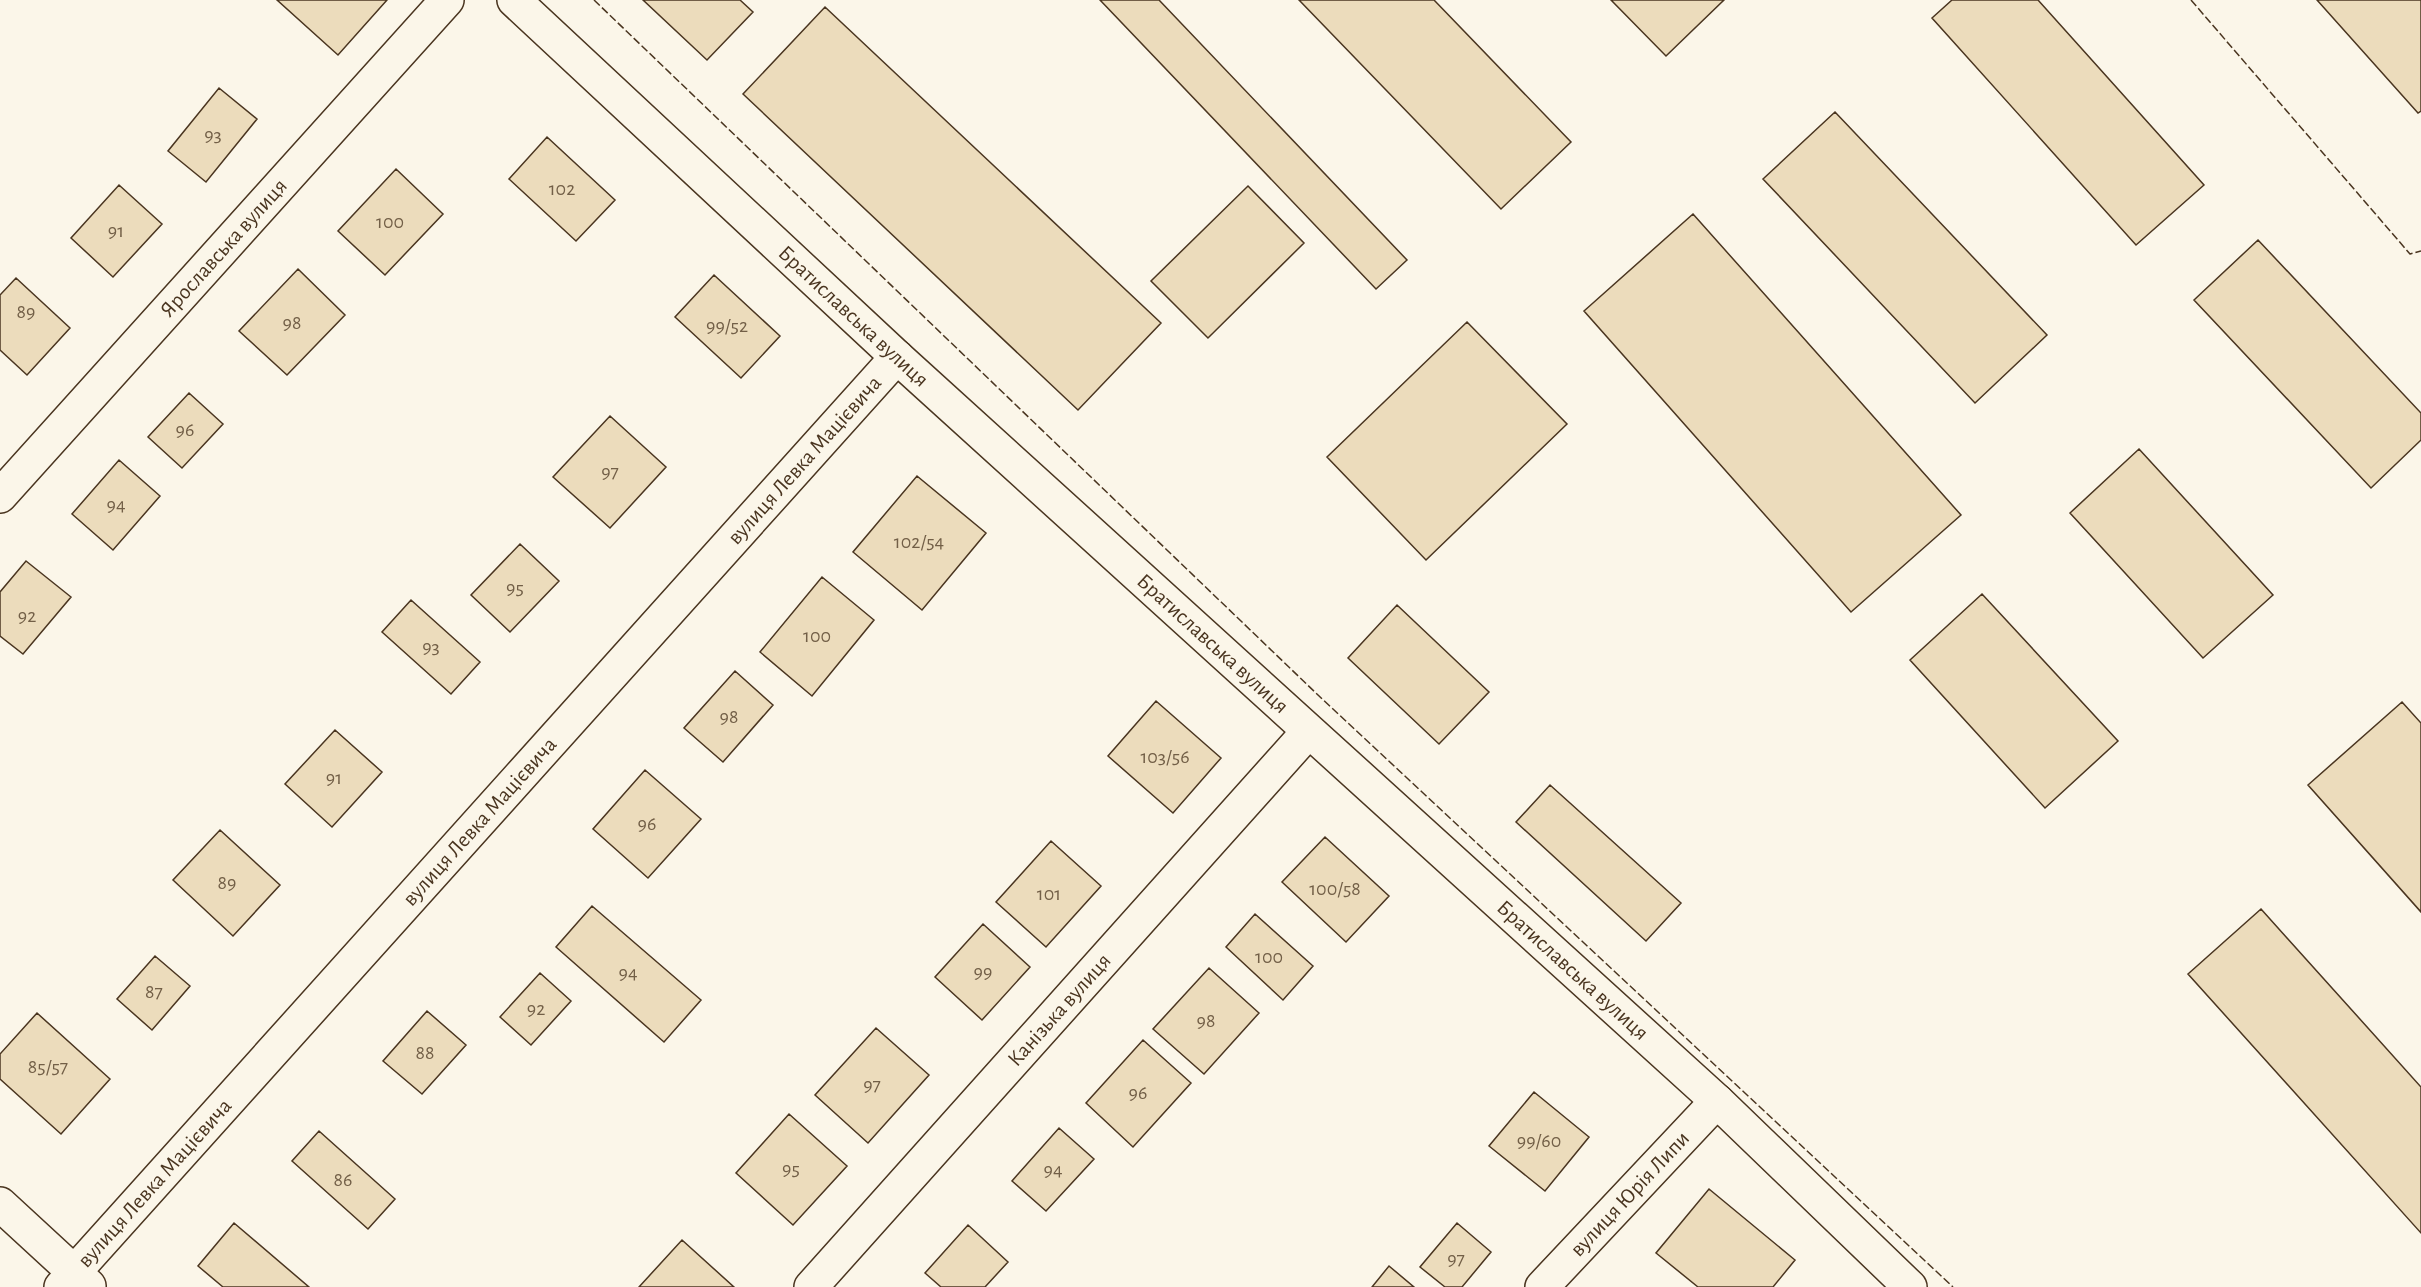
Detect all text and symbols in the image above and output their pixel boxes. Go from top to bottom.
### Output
house number: 93 [204,125,222,145]
street label: Ярославська вулиця [156,175,291,321]
house number: 102 [549,179,575,199]
house number: 100 [376,212,404,232]
house number: 91 [108,221,124,241]
street label: Братиславська вулиця [774,241,933,391]
house number: 89 [17,302,35,322]
house number: 98 [283,313,301,333]
house number: 99/52 [706,316,748,336]
street label: вулиця Левка Мацієвича [723,371,886,549]
house number: 96 [176,420,194,440]
house number: 97 [601,462,619,482]
house number: 94 [106,495,126,515]
house number: 102/54 [894,532,944,552]
street label: Братиславська вулиця [1133,569,1293,718]
house number: 95 [506,578,524,598]
house number: 92 [18,606,36,626]
house number: 100 [803,626,831,646]
house number: 93 [422,637,440,657]
house number: 98 [720,707,738,727]
street label: вулиця Левка Мацієвича [398,733,561,910]
house number: 103/56 [1140,747,1190,767]
house number: 91 [326,768,342,788]
house number: 96 [638,814,656,834]
house number: 89 [218,873,236,893]
house number: 100/58 [1309,879,1361,899]
house number: 101 [1037,884,1061,904]
street label: Братиславська вулиця [1493,896,1653,1044]
house number: 100 [1255,947,1283,967]
street label: Канізька вулиця [1003,949,1115,1070]
house number: 99 [974,962,992,982]
house number: 94 [618,963,638,983]
house number: 87 [145,982,163,1002]
house number: 92 [527,999,545,1019]
house number: 98 [1197,1011,1215,1031]
house number: 88 [416,1043,434,1063]
house number: 85/57 [28,1057,68,1077]
house number: 97 [863,1075,881,1095]
house number: 96 [1129,1083,1147,1103]
street label: вулиця Левка Мацієвича [73,1094,236,1271]
street label: вулиця Юрія Липи [1566,1127,1694,1261]
house number: 99/60 [1517,1131,1561,1151]
house number: 95 [782,1159,800,1179]
house number: 94 [1043,1160,1063,1180]
house number: 86 [334,1170,352,1190]
house number: 97 [1447,1249,1465,1269]

